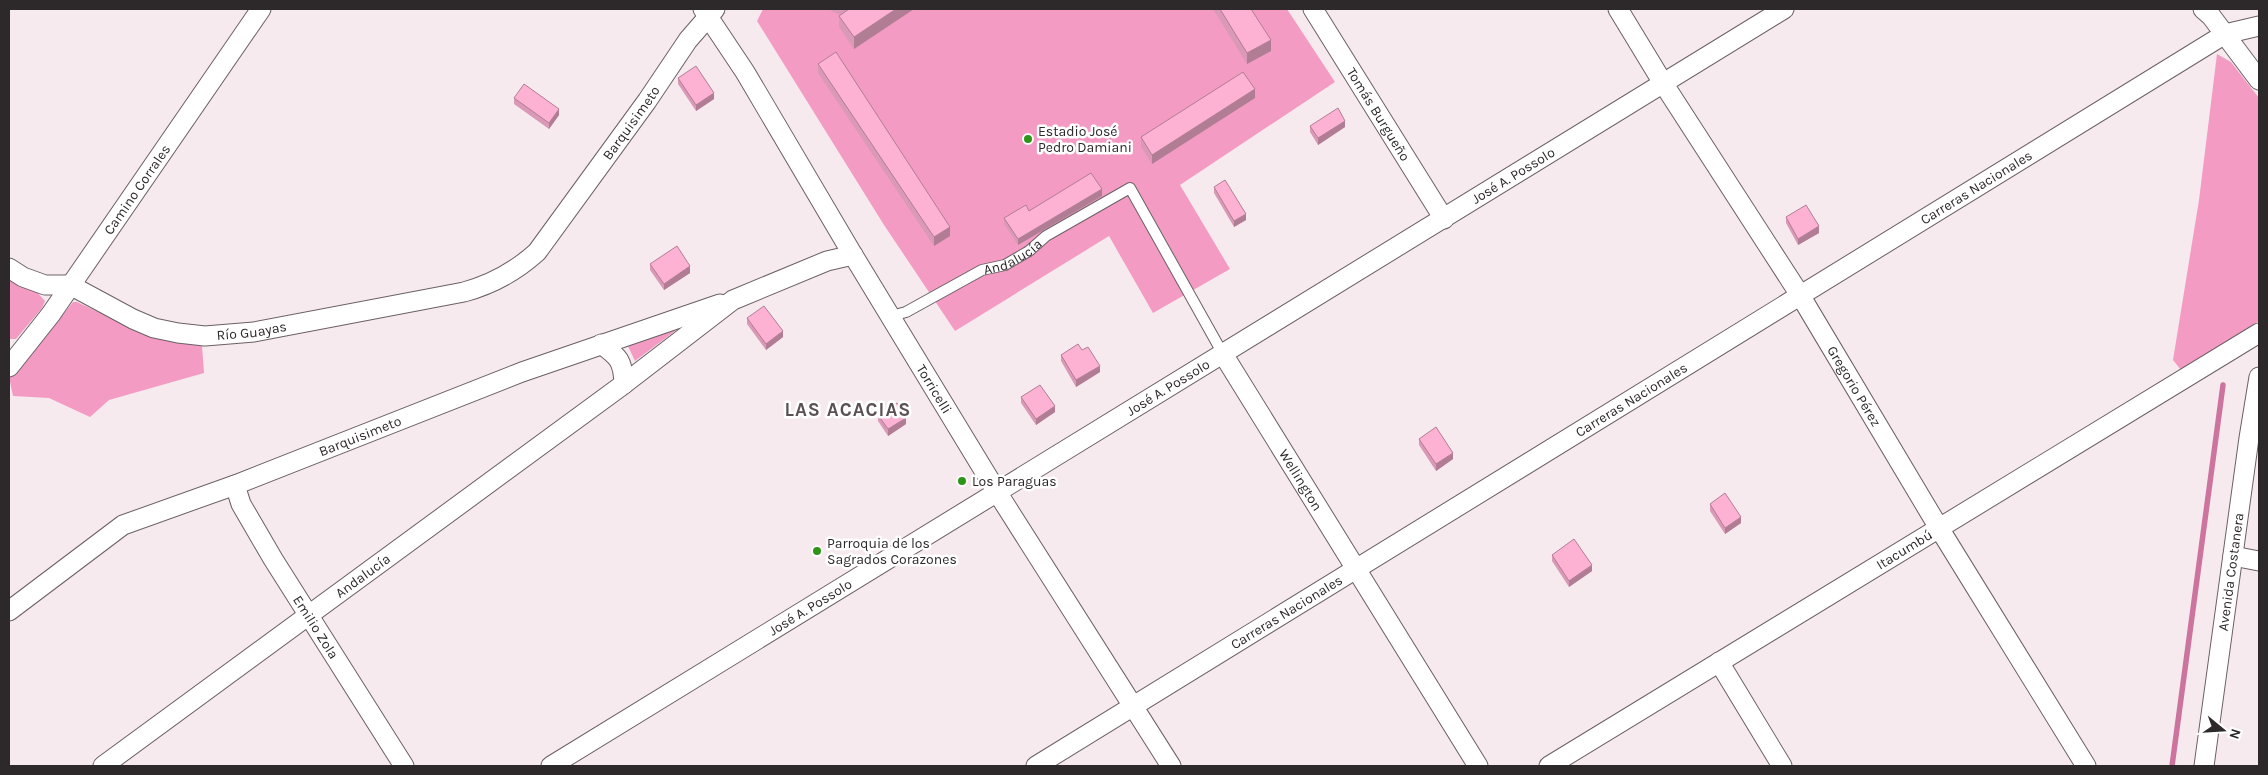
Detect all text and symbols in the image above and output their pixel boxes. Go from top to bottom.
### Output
street label: Tomás Burgueño [1343,64,1414,164]
street label: Barquisimeto [599,82,663,163]
place label: Estadio José Pedro Damiani [1038,123,1132,156]
marker: Estadio José Pedro Damiani [1022,133,1034,145]
street label: Camino Corrales [100,141,174,238]
street label: José A. Possolo [1468,143,1558,207]
street label: Carreras Nacionales [1917,146,2035,228]
street label: Andalucía [982,235,1045,278]
street label: Río Guayas [216,317,288,344]
street label: Gregorio Pérez [1824,343,1885,429]
street label: José A. Possolo [1123,355,1213,419]
street label: Carreras Nacionales [1572,359,1690,440]
street label: Torricelli [913,361,956,417]
district label: LAS ACACIAS [785,399,911,421]
street label: Barquisimeto [316,412,404,460]
street label: Wellington [1275,446,1326,514]
place label: Los Paraguas [972,473,1057,490]
marker: Los Paraguas [956,475,968,487]
street label: Avenida Costanera [2214,512,2247,632]
street label: Itacumbú [1873,526,1935,573]
place label: Parroquia de los Sagrados Corazones [827,535,957,568]
marker: Parroquia de los Sagrados Corazones [811,545,823,557]
street label: Andalucía [332,550,394,601]
street label: Carreras Nacionales [1227,571,1345,653]
street label: José A. Possolo [765,575,855,639]
street label: Emilio Zola [290,592,342,662]
north arrow [2198,705,2248,755]
text: N [2225,726,2245,741]

